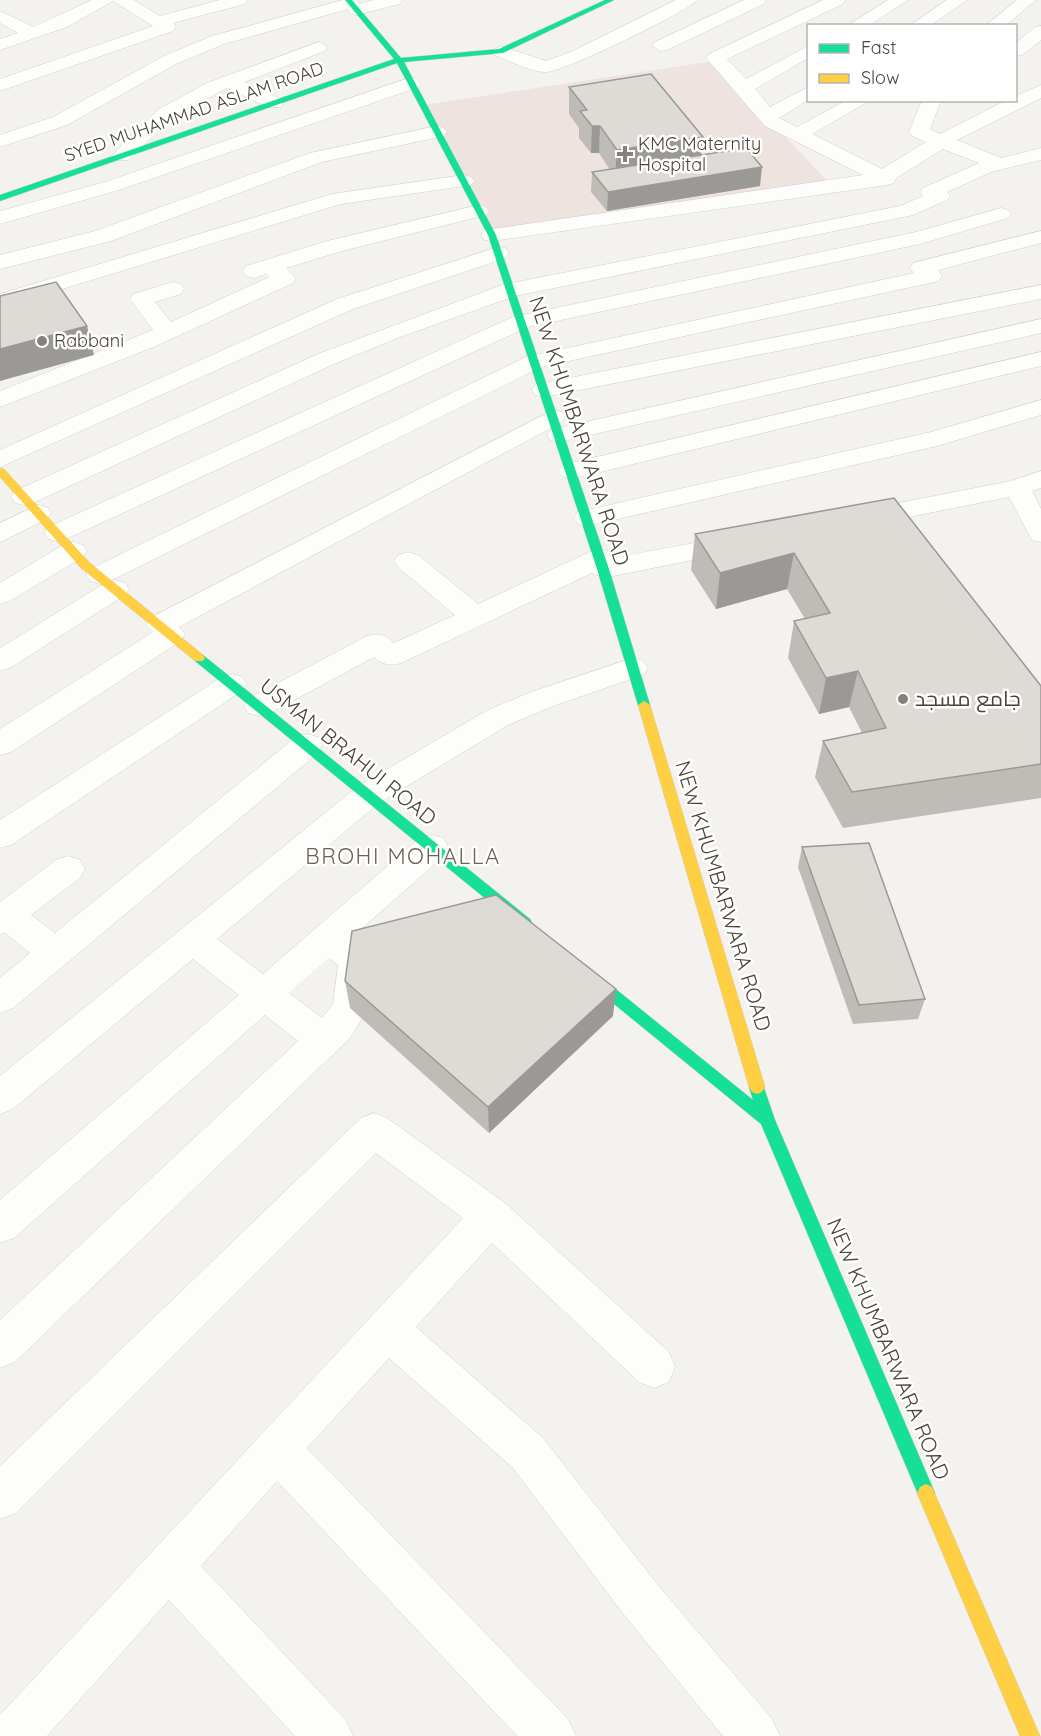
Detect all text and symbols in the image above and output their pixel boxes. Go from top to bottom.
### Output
legend [807,24,1017,102]
text: Fast [861,36,896,59]
street label: SYED MUHAMMAD ASLAM ROAD [61,56,326,167]
text: Slow [861,66,899,89]
place label: KMC Maternity Hospital [638,132,761,176]
marker: KMC Maternity Hospital [616,145,634,163]
street label: NEW KHUMBARWARA ROAD [524,293,636,569]
place label: Rabbani [54,329,124,352]
marker: Rabbani [35,334,49,348]
street label: USMAN BRAHUI ROAD [255,672,442,830]
place label: جامع مسجد [915,685,1021,713]
marker: جامع مسجد [896,692,910,706]
street label: NEW KHUMBARWARA ROAD [670,757,778,1034]
district label: BROHI MOHALLA [305,842,501,870]
street label: NEW KHUMBARWARA ROAD [822,1214,956,1483]

